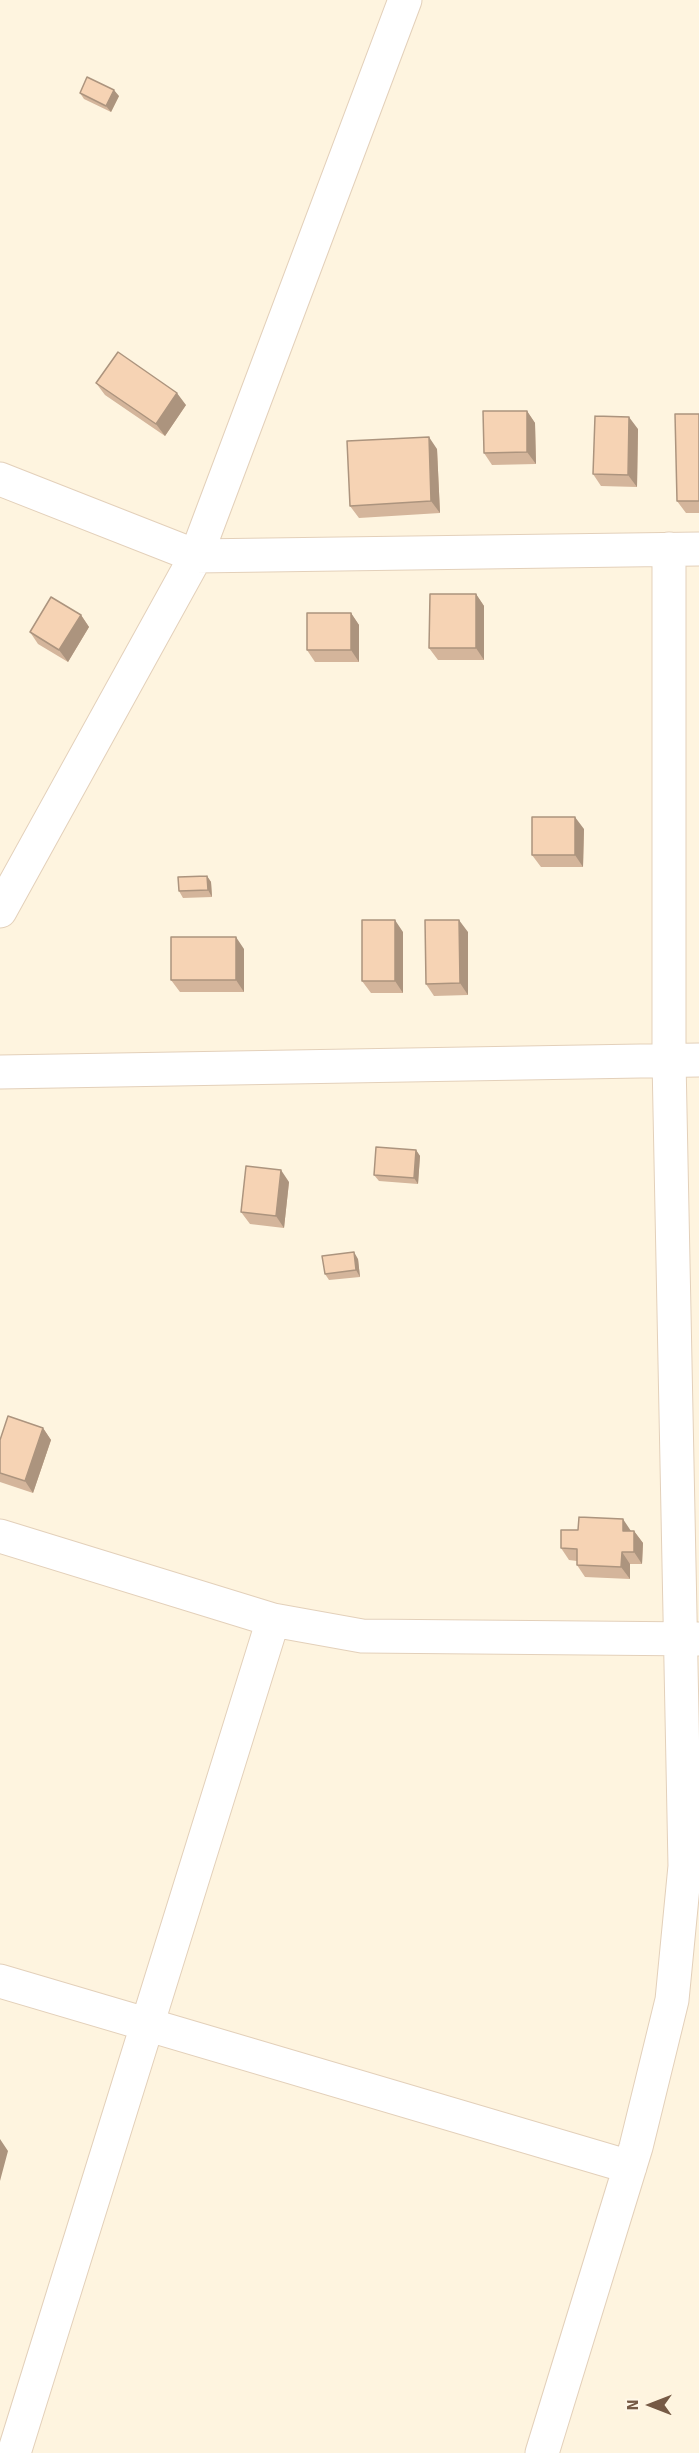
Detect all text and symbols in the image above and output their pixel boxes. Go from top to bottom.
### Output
north arrow [621,2375,681,2435]
text: N [623,2399,643,2411]

